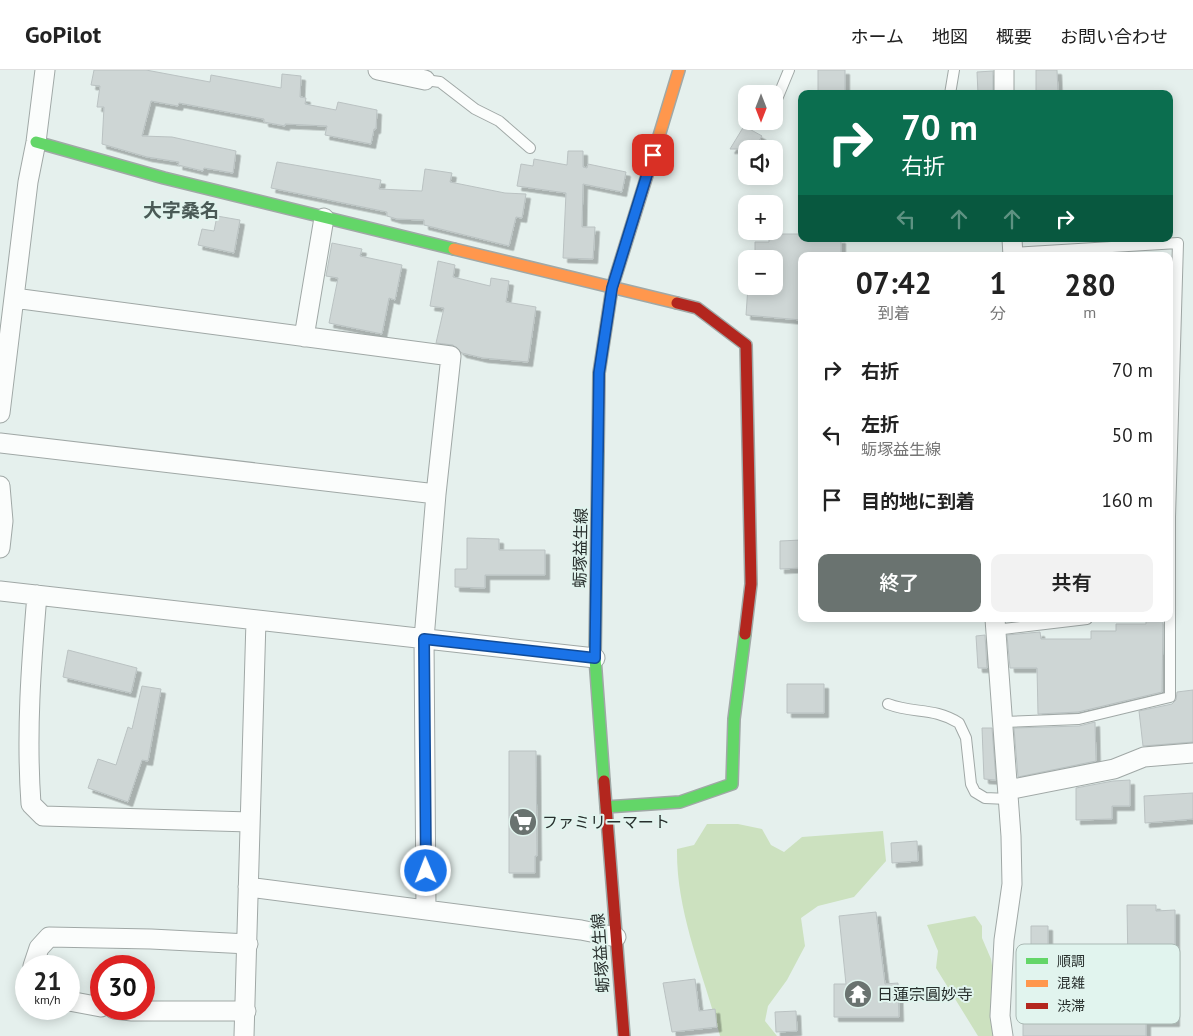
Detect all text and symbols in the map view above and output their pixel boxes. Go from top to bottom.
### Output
text: GoPilot [25,19,101,50]
text: ホーム [851,25,904,48]
text: 地図 [932,25,968,48]
text: 概要 [996,25,1032,48]
text: お問い合わせ [1060,25,1168,48]
north arrow [738,85,782,130]
map controls [738,85,783,295]
text: 70 m [901,104,978,150]
icon: right [818,110,883,175]
pin [632,134,674,176]
button: sound [738,140,783,185]
icon: arrive [639,141,667,169]
text: 右折 [901,152,945,180]
button: + [738,195,783,240]
district label: 大字桑名 [143,198,219,222]
icon: left [892,205,920,233]
icon: ahead [945,205,973,233]
icon: ahead [998,205,1026,233]
icon: right [1051,205,1079,233]
button: − [738,250,783,295]
text: 07:42 [856,263,932,302]
text: 1 [990,263,1007,302]
text: 280 [1064,265,1115,304]
text: m [1083,302,1096,322]
text: 到着 [878,303,910,323]
text: 分 [990,303,1006,323]
icon: right [818,356,846,384]
text: 70 m [1112,358,1153,382]
text: 右折 [861,359,899,383]
text: 左折 [861,412,899,436]
icon: left [818,421,846,449]
text: 50 m [1112,423,1153,447]
text: 蛎塚益生線 [861,439,941,459]
icon: arrive [818,486,846,514]
text: 160 m [1101,488,1153,512]
text: 目的地に到着 [861,489,975,513]
street label: 蛎塚益生線 [569,508,591,588]
button: 終了 [818,554,981,612]
button: 共有 [991,554,1153,612]
supermarket icon: ファミリーマート [508,807,538,837]
place label: ファミリーマート [542,812,670,832]
position arrow [399,844,451,896]
street label: 蛎塚益生線 [587,912,613,994]
legend [1016,944,1180,1024]
text: 順調 [1057,952,1085,970]
speed limit sign: 30 [90,955,155,1020]
text: 21 [33,965,62,997]
text: 混雑 [1057,974,1085,992]
temple icon: 日蓮宗圓妙寺 [843,979,873,1009]
place label: 日蓮宗圓妙寺 [877,984,973,1004]
text: km/h [34,992,61,1007]
text: 渋滞 [1057,997,1085,1015]

